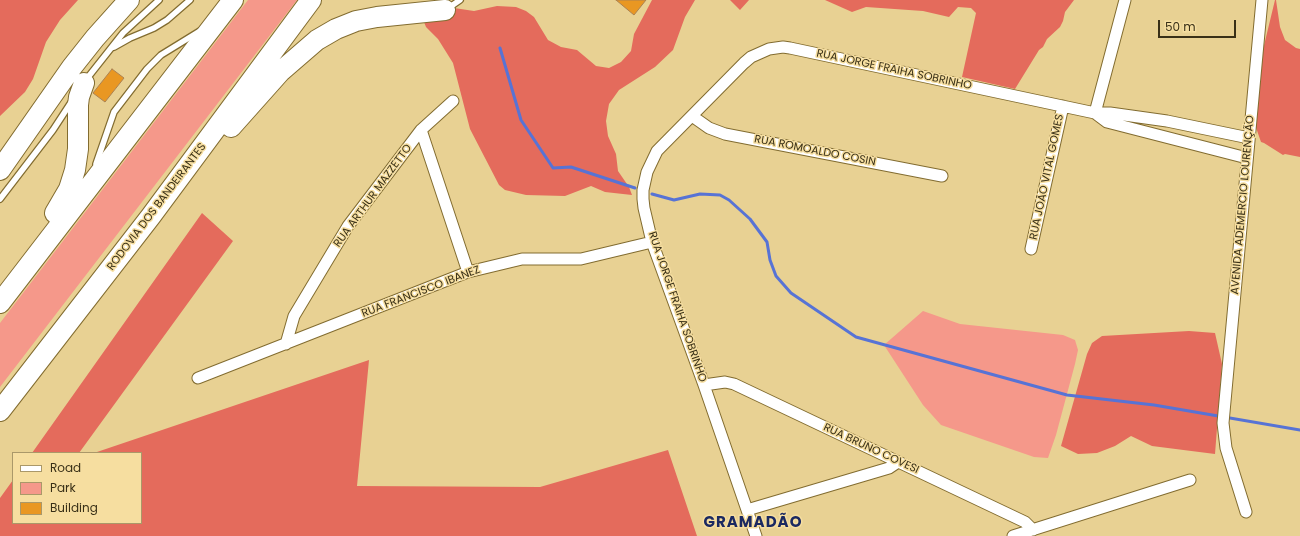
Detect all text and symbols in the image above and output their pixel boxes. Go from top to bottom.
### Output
scale bar [1160,12,1238,38]
text: 50 m [1165,18,1196,35]
street label: RUA JORGE FRAIHA SOBRINHO [815,47,973,93]
street label: RUA JOÃO VITAL GOMES [1027,113,1067,241]
street label: AVENIDA ADEMERCIO LOURENÇÃO [1229,115,1257,295]
street label: RUA ROMOALDO COSIN [753,133,877,169]
street label: RODOVIA DOS BANDEIRANTES [105,141,209,273]
street label: RUA ARTHUR MAZZETTO [331,142,415,250]
street label: RUA JORGE FRAIHA SOBRINHO [645,230,709,384]
street label: RUA FRANCISCO IBANEZ [360,263,482,321]
street label: RUA BRUNO COVESI [821,421,921,477]
legend [12,452,142,524]
text: Road [50,459,81,476]
text: Park [50,479,76,496]
text: Building [50,499,98,516]
district label: GRAMADÃO [704,514,802,532]

